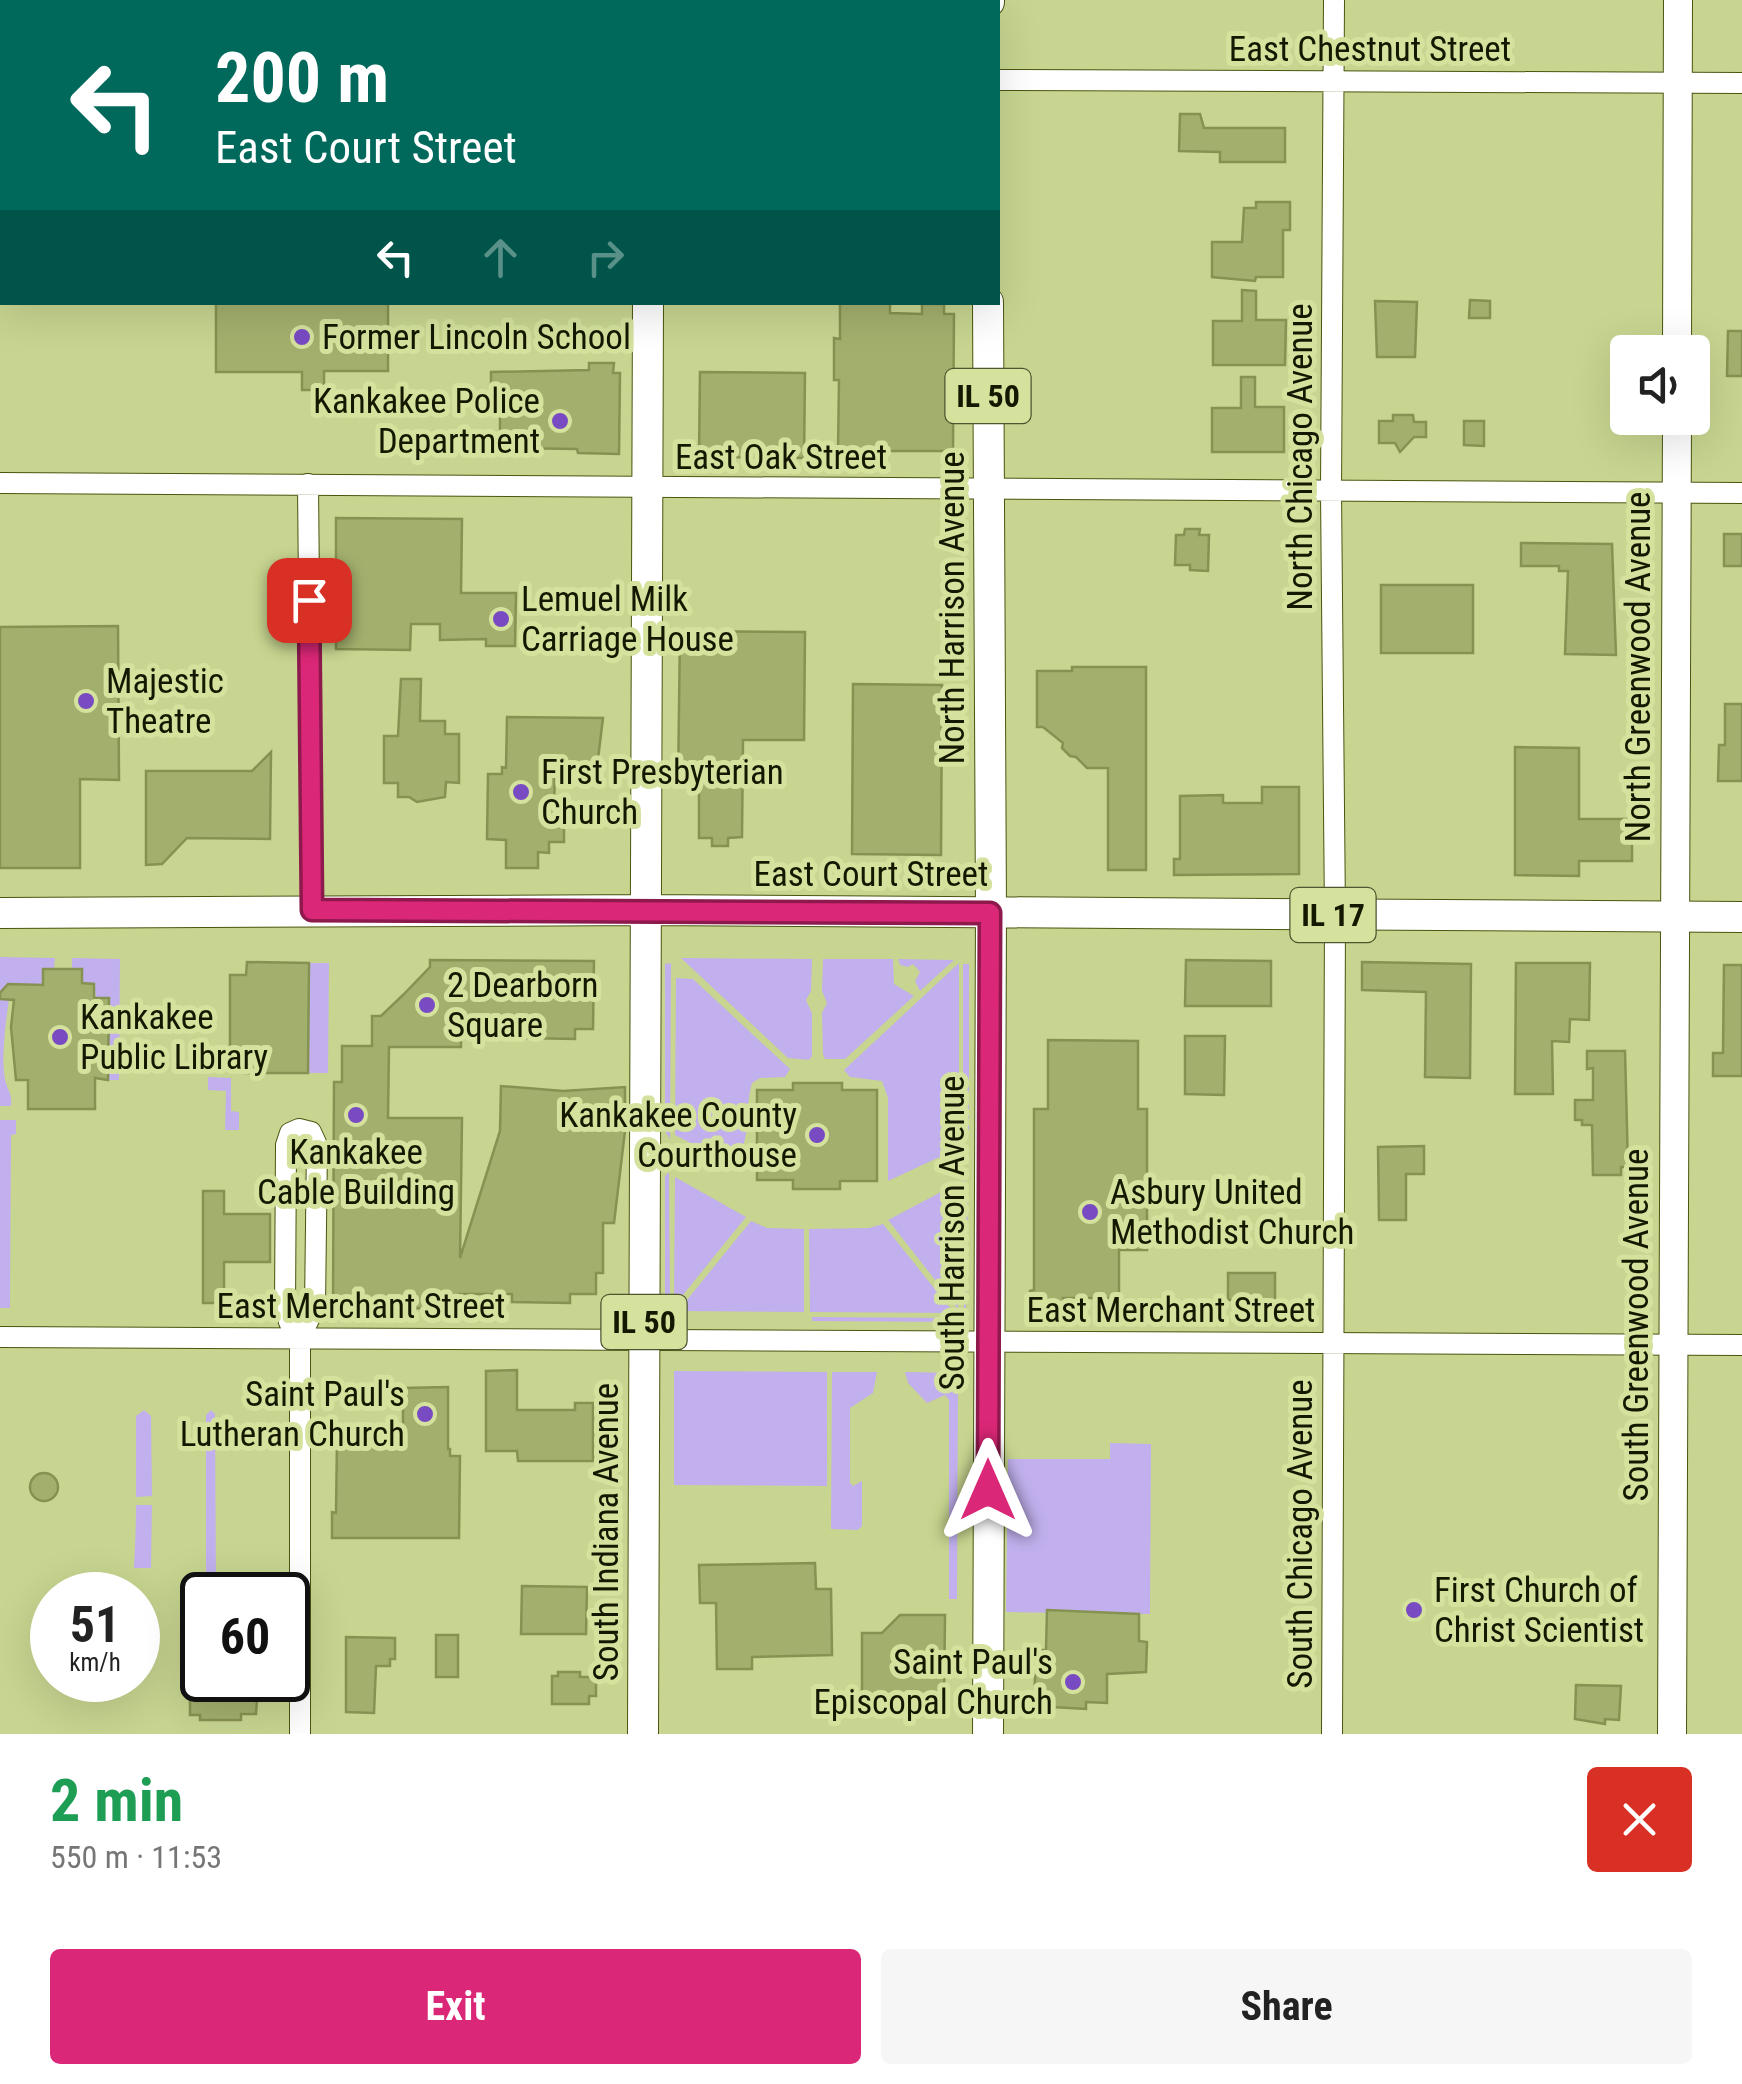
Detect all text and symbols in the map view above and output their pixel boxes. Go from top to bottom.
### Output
street label: East Chestnut Street [1229,29,1511,70]
text: 200 m [215,37,389,119]
icon: left [50,40,180,170]
text: East Court Street [215,121,517,174]
icon: left [368,230,423,285]
icon: ahead [473,230,528,285]
icon: right [578,230,633,285]
street label: North Chicago Avenue [1280,303,1321,611]
place label: Former Lincoln School [322,317,631,358]
marker: Former Lincoln School [291,326,313,348]
map controls [1610,335,1710,435]
button: sound [1610,335,1710,435]
road number: IL 50 [946,369,1030,423]
place label: Kankakee Police Department [313,381,540,462]
marker: Kankakee Police Department [549,410,571,432]
street label: East Oak Street [675,437,887,478]
street label: North Harrison Avenue [932,451,973,765]
street label: North Greenwood Avenue [1618,492,1659,842]
pin [267,558,352,643]
icon: arrive [282,573,337,628]
place label: Lemuel Milk Carriage House [521,579,734,660]
marker: Lemuel Milk Carriage House [490,608,512,630]
place label: Majestic Theatre [106,661,224,742]
marker: Majestic Theatre [75,690,97,712]
place label: First Presbyterian Church [541,752,784,833]
marker: First Presbyterian Church [510,781,532,803]
street label: East Court Street [754,854,988,895]
road number: IL 17 [1290,888,1376,942]
place label: 2 Dearborn Square [447,965,599,1046]
marker: 2 Dearborn Square [416,994,438,1016]
place label: Kankakee Public Library [80,997,268,1078]
marker: Kankakee Public Library [49,1026,71,1048]
street label: South Harrison Avenue [932,1075,973,1391]
place label: Kankakee County Courthouse [559,1095,797,1176]
marker: Kankakee Cable Building [345,1104,367,1126]
marker: Kankakee County Courthouse [806,1124,828,1146]
place label: Kankakee Cable Building [257,1132,455,1213]
street label: South Greenwood Avenue [1616,1149,1657,1501]
place label: Asbury United Methodist Church [1110,1172,1355,1253]
marker: Asbury United Methodist Church [1079,1201,1101,1223]
street label: East Merchant Street [217,1286,505,1327]
street label: East Merchant Street [1027,1290,1315,1331]
road number: IL 50 [602,1295,686,1349]
place label: Saint Paul's Lutheran Church [180,1374,405,1455]
street label: South Chicago Avenue [1280,1379,1321,1689]
street label: South Indiana Avenue [586,1383,627,1681]
marker: Saint Paul's Lutheran Church [414,1403,436,1425]
position arrow [936,1438,1040,1542]
place label: First Church of Christ Scientist [1434,1570,1644,1651]
speed limit sign: 60 [180,1572,310,1702]
text: 51 [70,1596,120,1654]
marker: First Church of Christ Scientist [1403,1599,1425,1621]
place label: Saint Paul's Episcopal Church [813,1642,1053,1723]
text: km/h [69,1648,121,1677]
marker: Saint Paul's Episcopal Church [1062,1671,1084,1693]
text: 2 min [50,1765,183,1836]
button: close [1587,1767,1692,1872]
text: 550 m · 11:53 [50,1838,222,1876]
button: Exit [50,1949,861,2064]
button: Share [881,1949,1692,2064]

